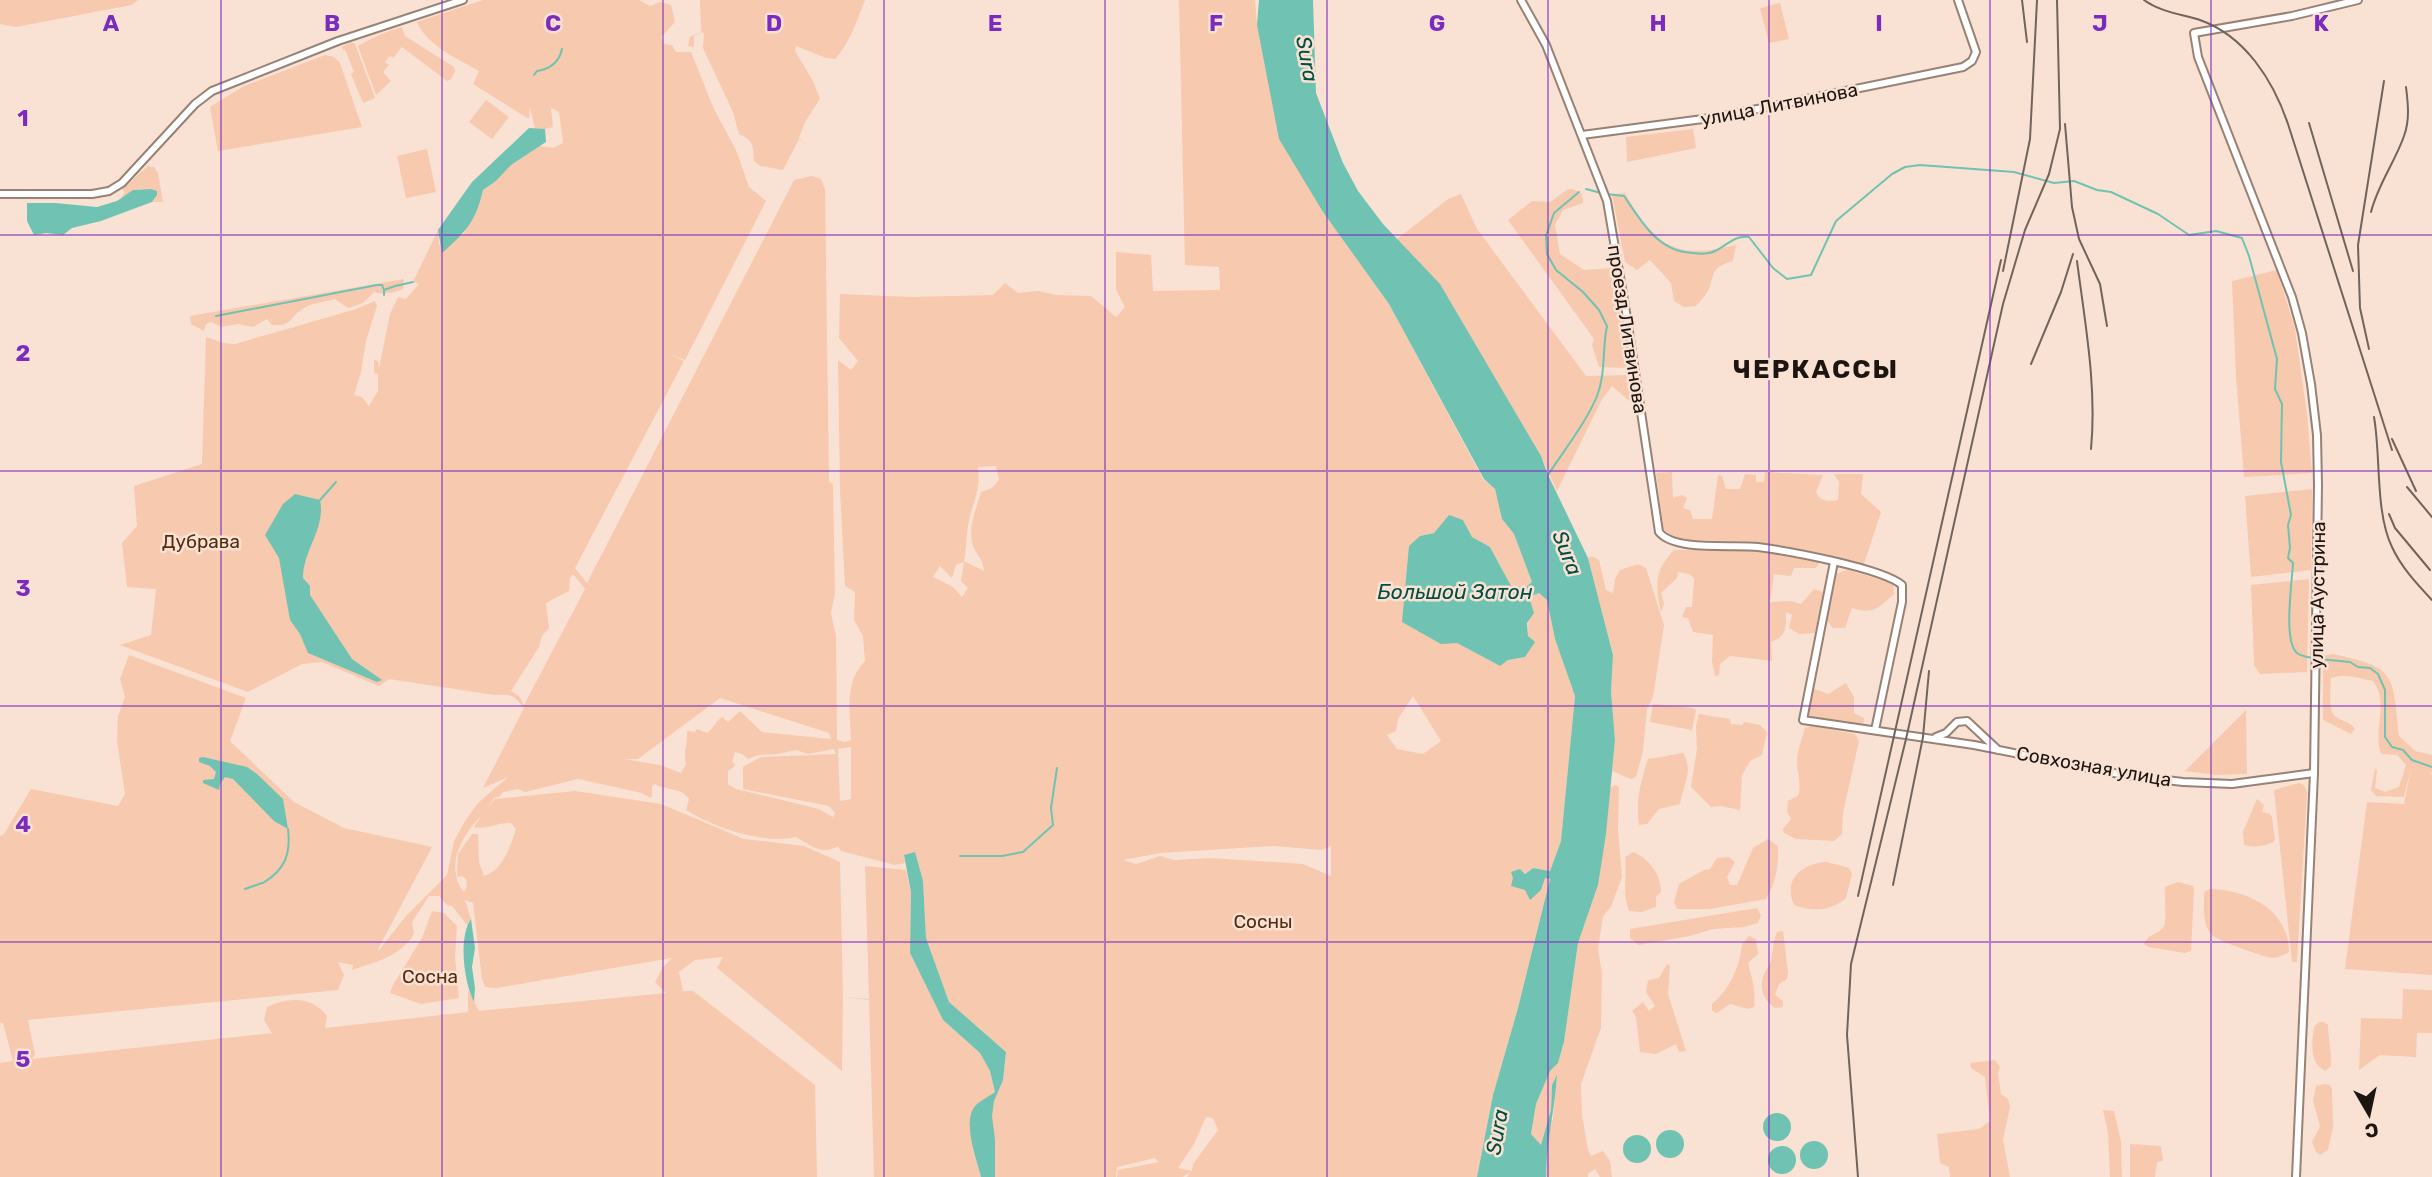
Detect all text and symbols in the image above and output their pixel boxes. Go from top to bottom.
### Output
text: A [103,9,120,37]
text: B [324,9,340,37]
text: C [545,9,561,37]
text: D [766,9,782,37]
text: E [988,9,1002,37]
text: F [1209,9,1223,37]
text: G [1429,9,1445,37]
text: H [1649,9,1667,37]
text: I [1875,9,1883,37]
text: J [2092,9,2108,37]
text: K [2313,9,2329,37]
water label: Sura [1291,34,1324,84]
street label: улица Литвинова [1698,78,1860,131]
text: 1 [17,104,29,132]
street label: проезд Литвинова [1603,243,1652,415]
text: 2 [16,339,30,367]
district label: ЧЕРКАССЫ [1733,354,1899,385]
street label: улица Аустрина [2305,521,2330,669]
water label: Sura [1547,527,1588,579]
park label: Дубрава [162,530,240,553]
text: 3 [15,574,31,602]
water label: Большой Затон [1377,579,1533,604]
street label: Совхозная улица [2015,742,2173,791]
text: 4 [15,810,31,838]
park label: Сосны [1233,910,1293,933]
park label: Сосна [402,965,458,988]
text: 5 [16,1045,31,1073]
north arrow [2334,1079,2404,1149]
water label: Sura [1480,1107,1513,1157]
text: С [2363,1118,2380,1143]

